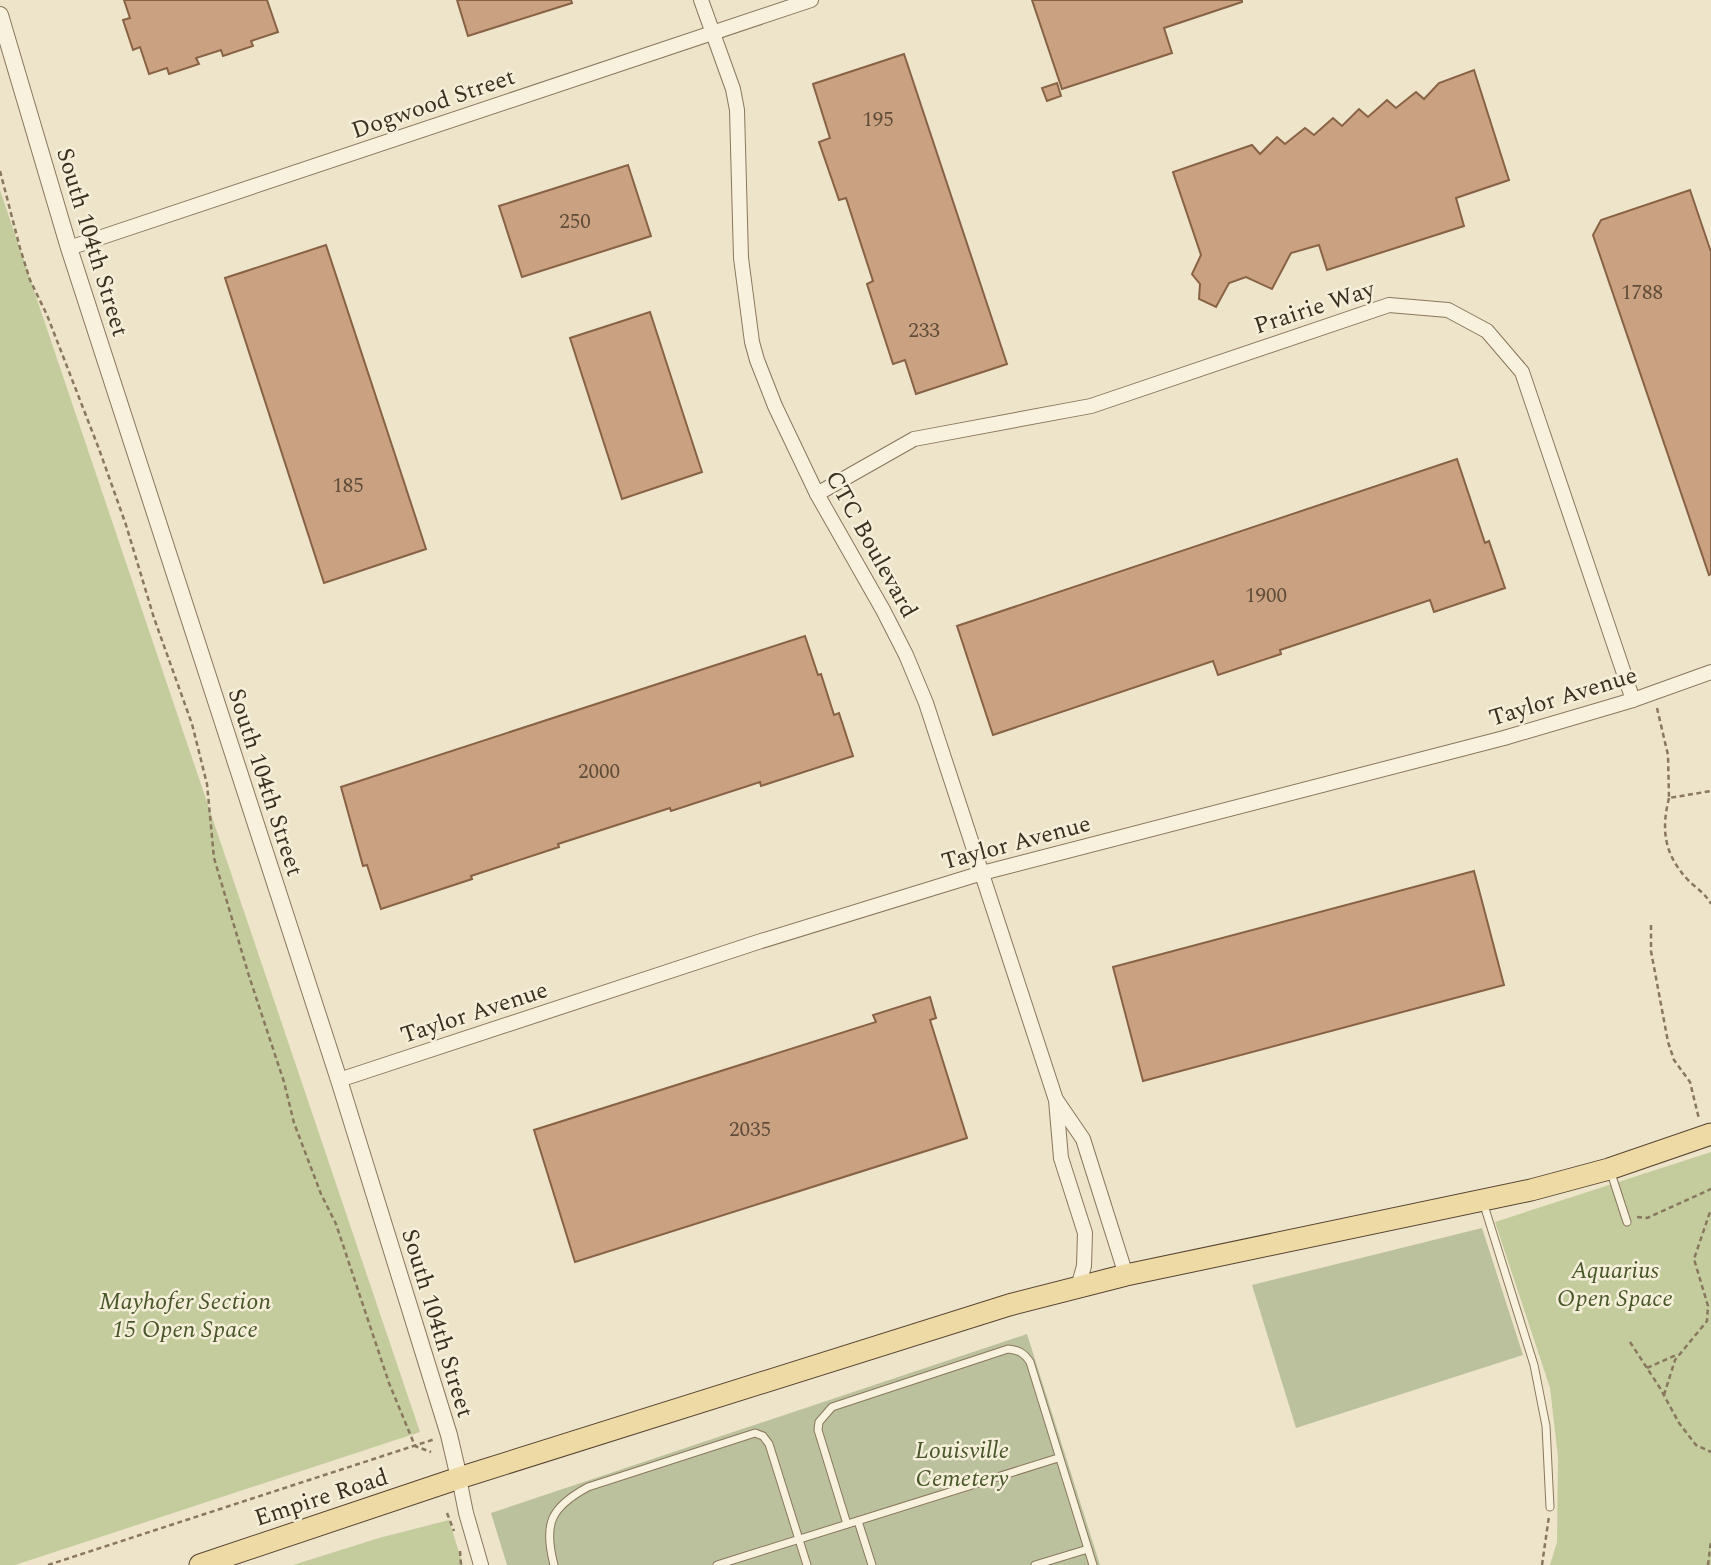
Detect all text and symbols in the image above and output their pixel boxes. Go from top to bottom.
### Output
street label: Dogwood Street [346,59,520,149]
house number: 195 [862,104,894,136]
street label: South 104th Street [46,144,138,341]
house number: 250 [559,206,591,238]
street label: Prairie Way [1249,271,1381,344]
house number: 1788 [1621,277,1663,309]
house number: 233 [908,315,940,347]
street label: CTC Boulevard [816,464,927,625]
house number: 185 [332,470,364,502]
house number: 1900 [1245,580,1287,612]
street label: Taylor Avenue [1485,657,1642,737]
street label: South 104th Street [218,684,312,881]
house number: 2000 [578,756,620,788]
street label: Taylor Avenue [938,806,1095,880]
street label: Taylor Avenue [396,972,553,1054]
house number: 2035 [729,1114,771,1146]
street label: South 104th Street [391,1225,483,1422]
park label: Aquarius Open Space [1557,1253,1673,1317]
park label: Mayhofer Section 15 Open Space [99,1284,271,1348]
park label: Louisville Cemetery [915,1433,1009,1497]
street label: Empire Road [250,1459,393,1536]

